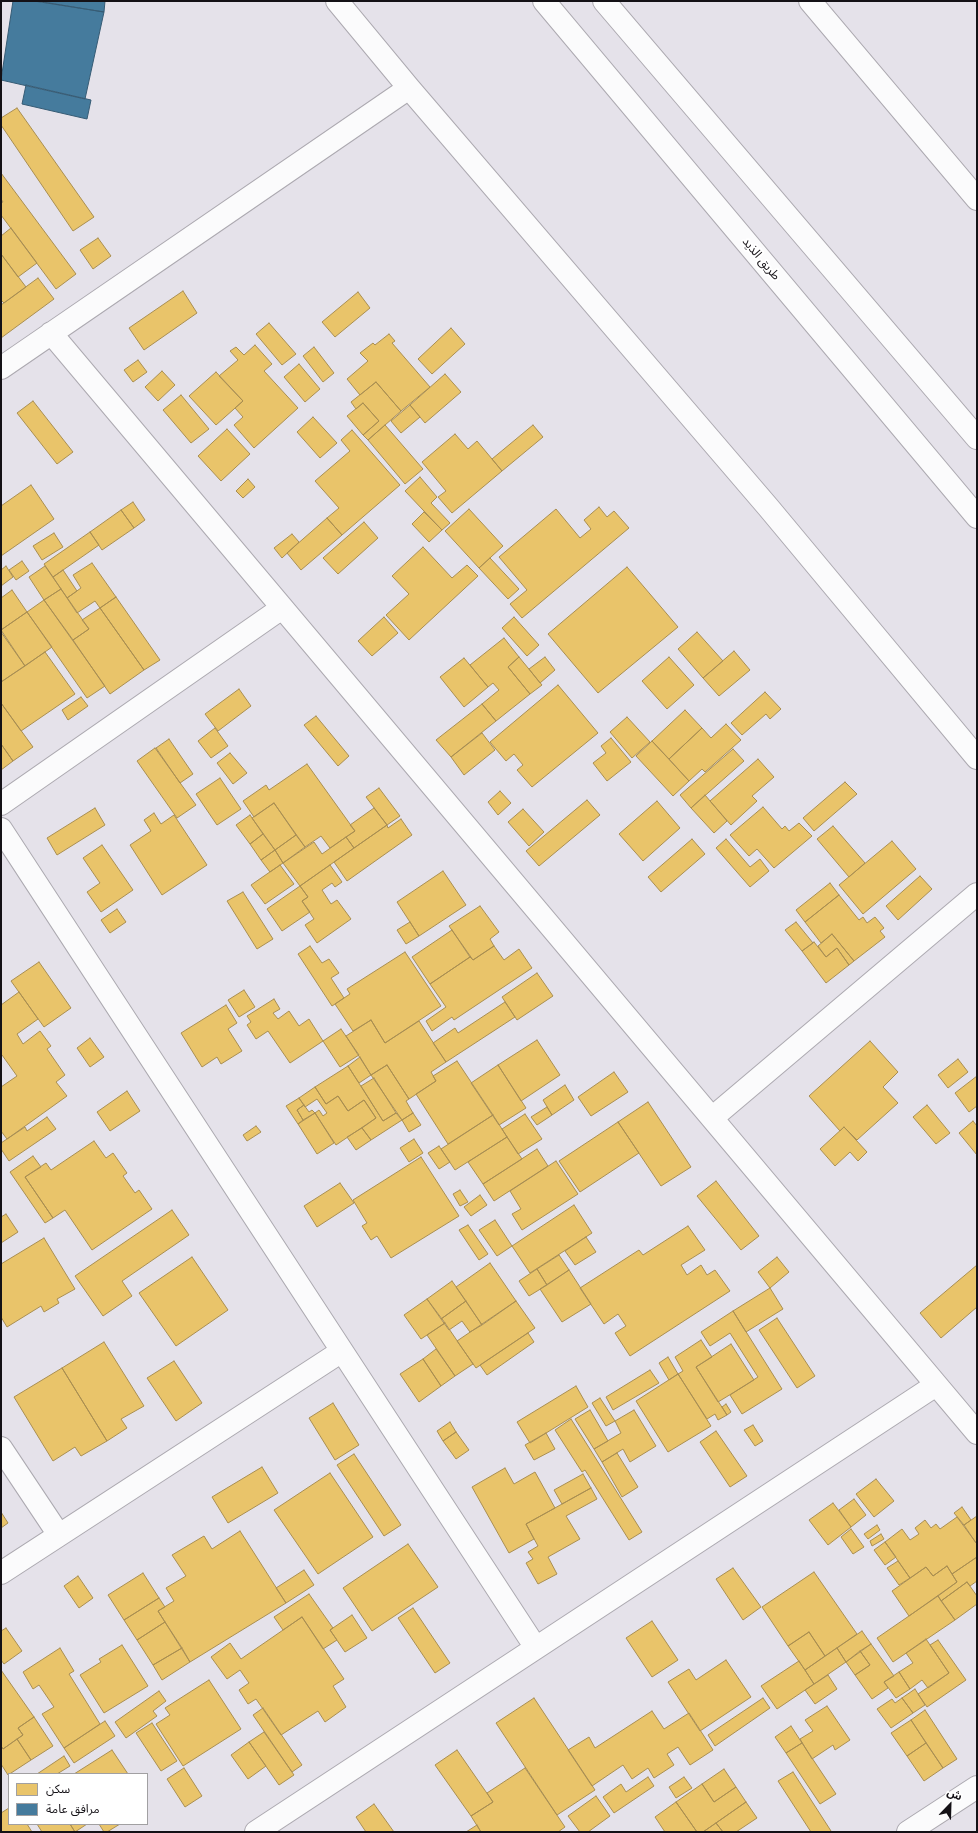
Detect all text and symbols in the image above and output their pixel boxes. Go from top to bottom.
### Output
street label: طريق الذيد [739,235,783,283]
legend [8,1773,148,1825]
text: سكن [46,1780,70,1797]
text: ش [945,1784,965,1803]
north arrow [930,1785,970,1825]
text: مرافق عامة [46,1800,99,1817]

